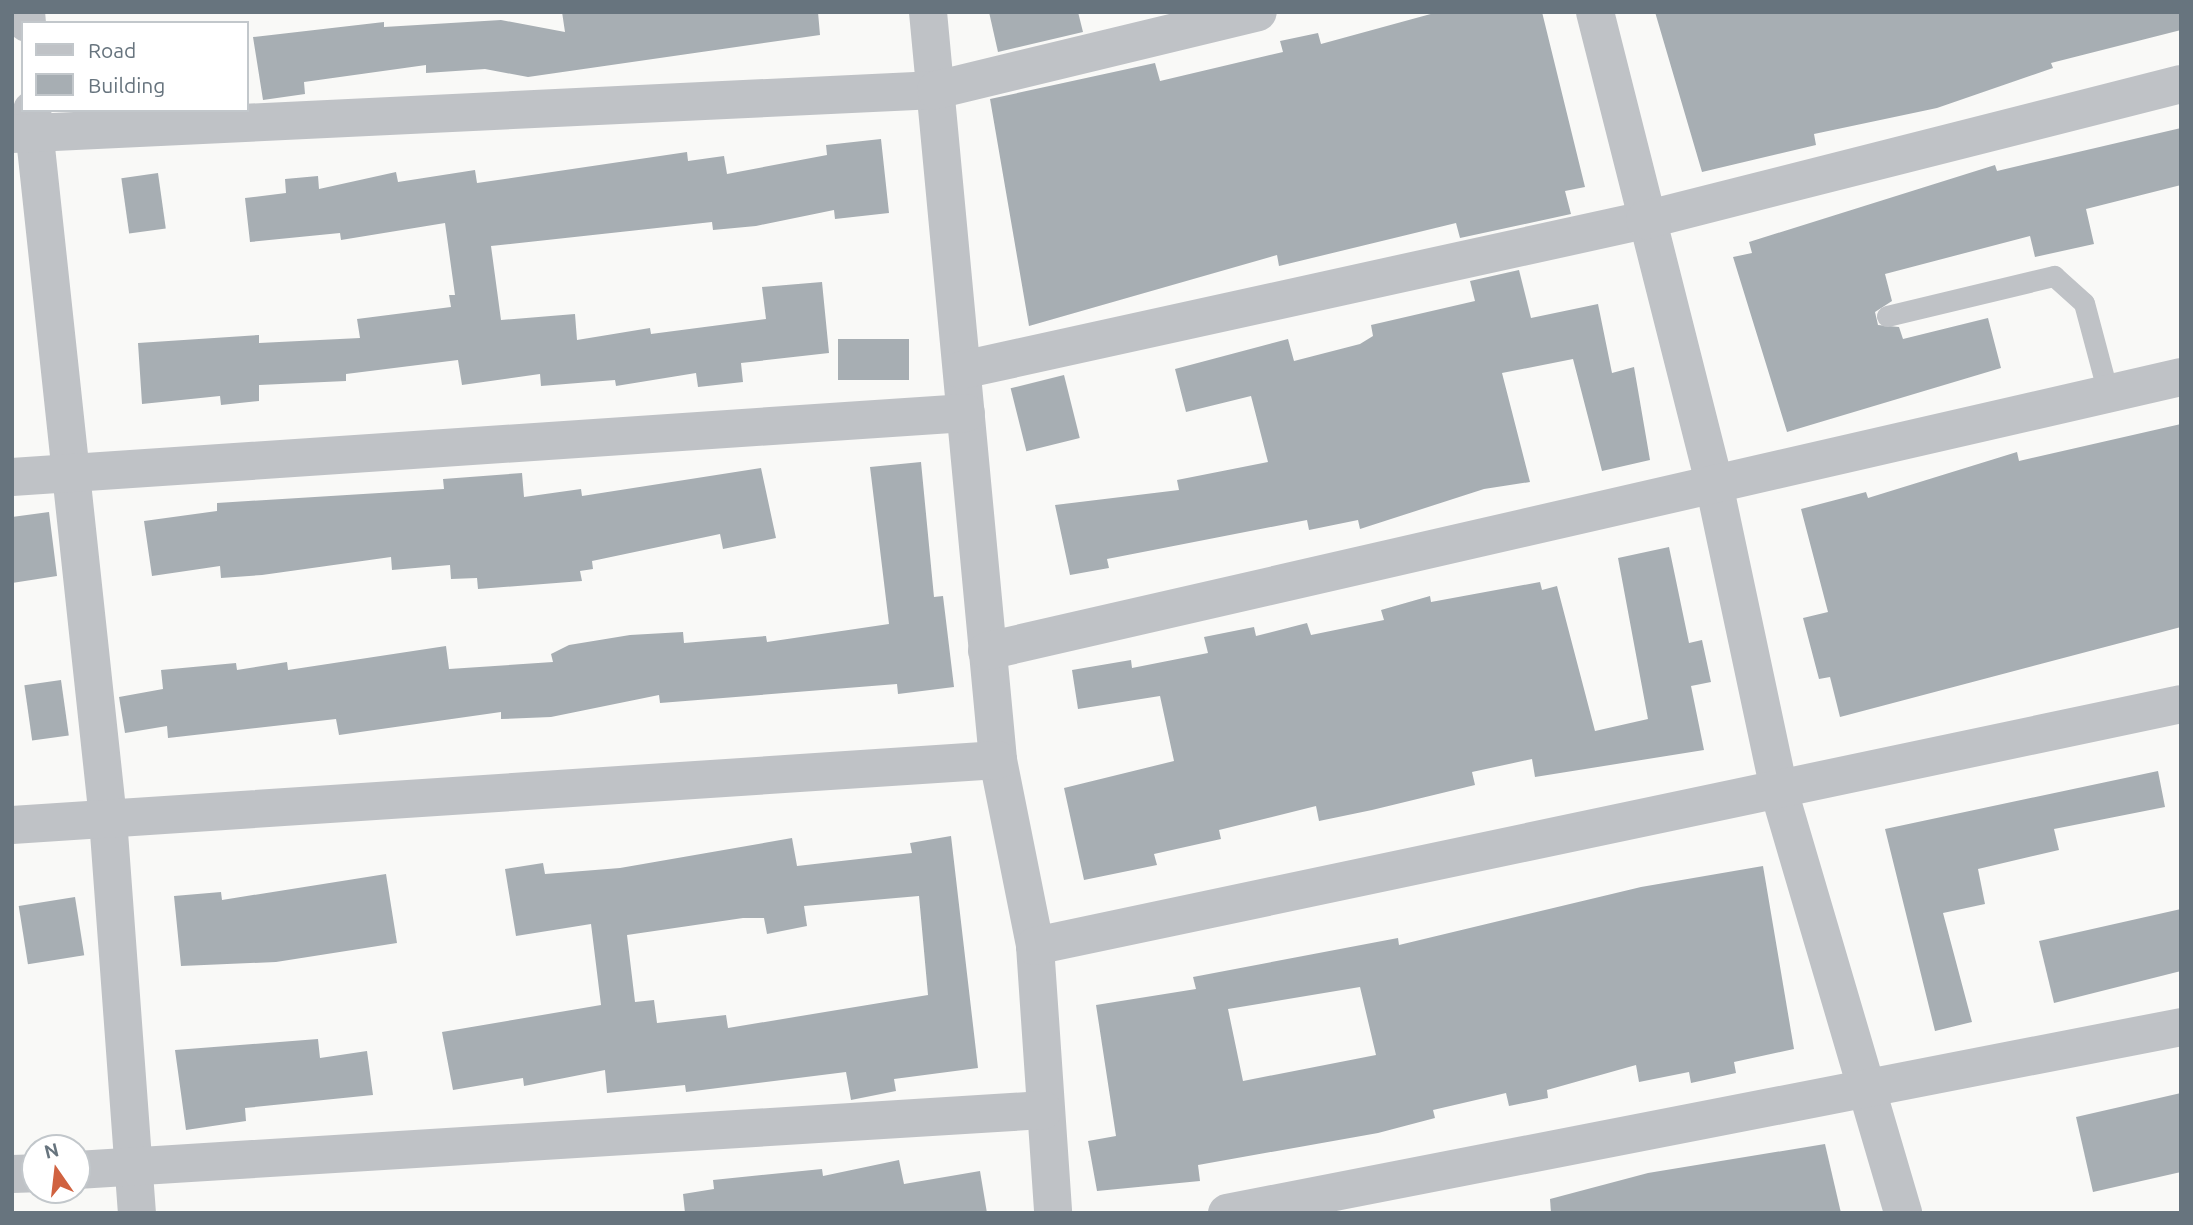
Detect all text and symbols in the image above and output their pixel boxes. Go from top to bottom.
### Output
legend [21,21,248,112]
text: Road [88,38,136,62]
text: Building [88,73,165,97]
north arrow [21,1134,91,1204]
text: N [42,1138,61,1163]

